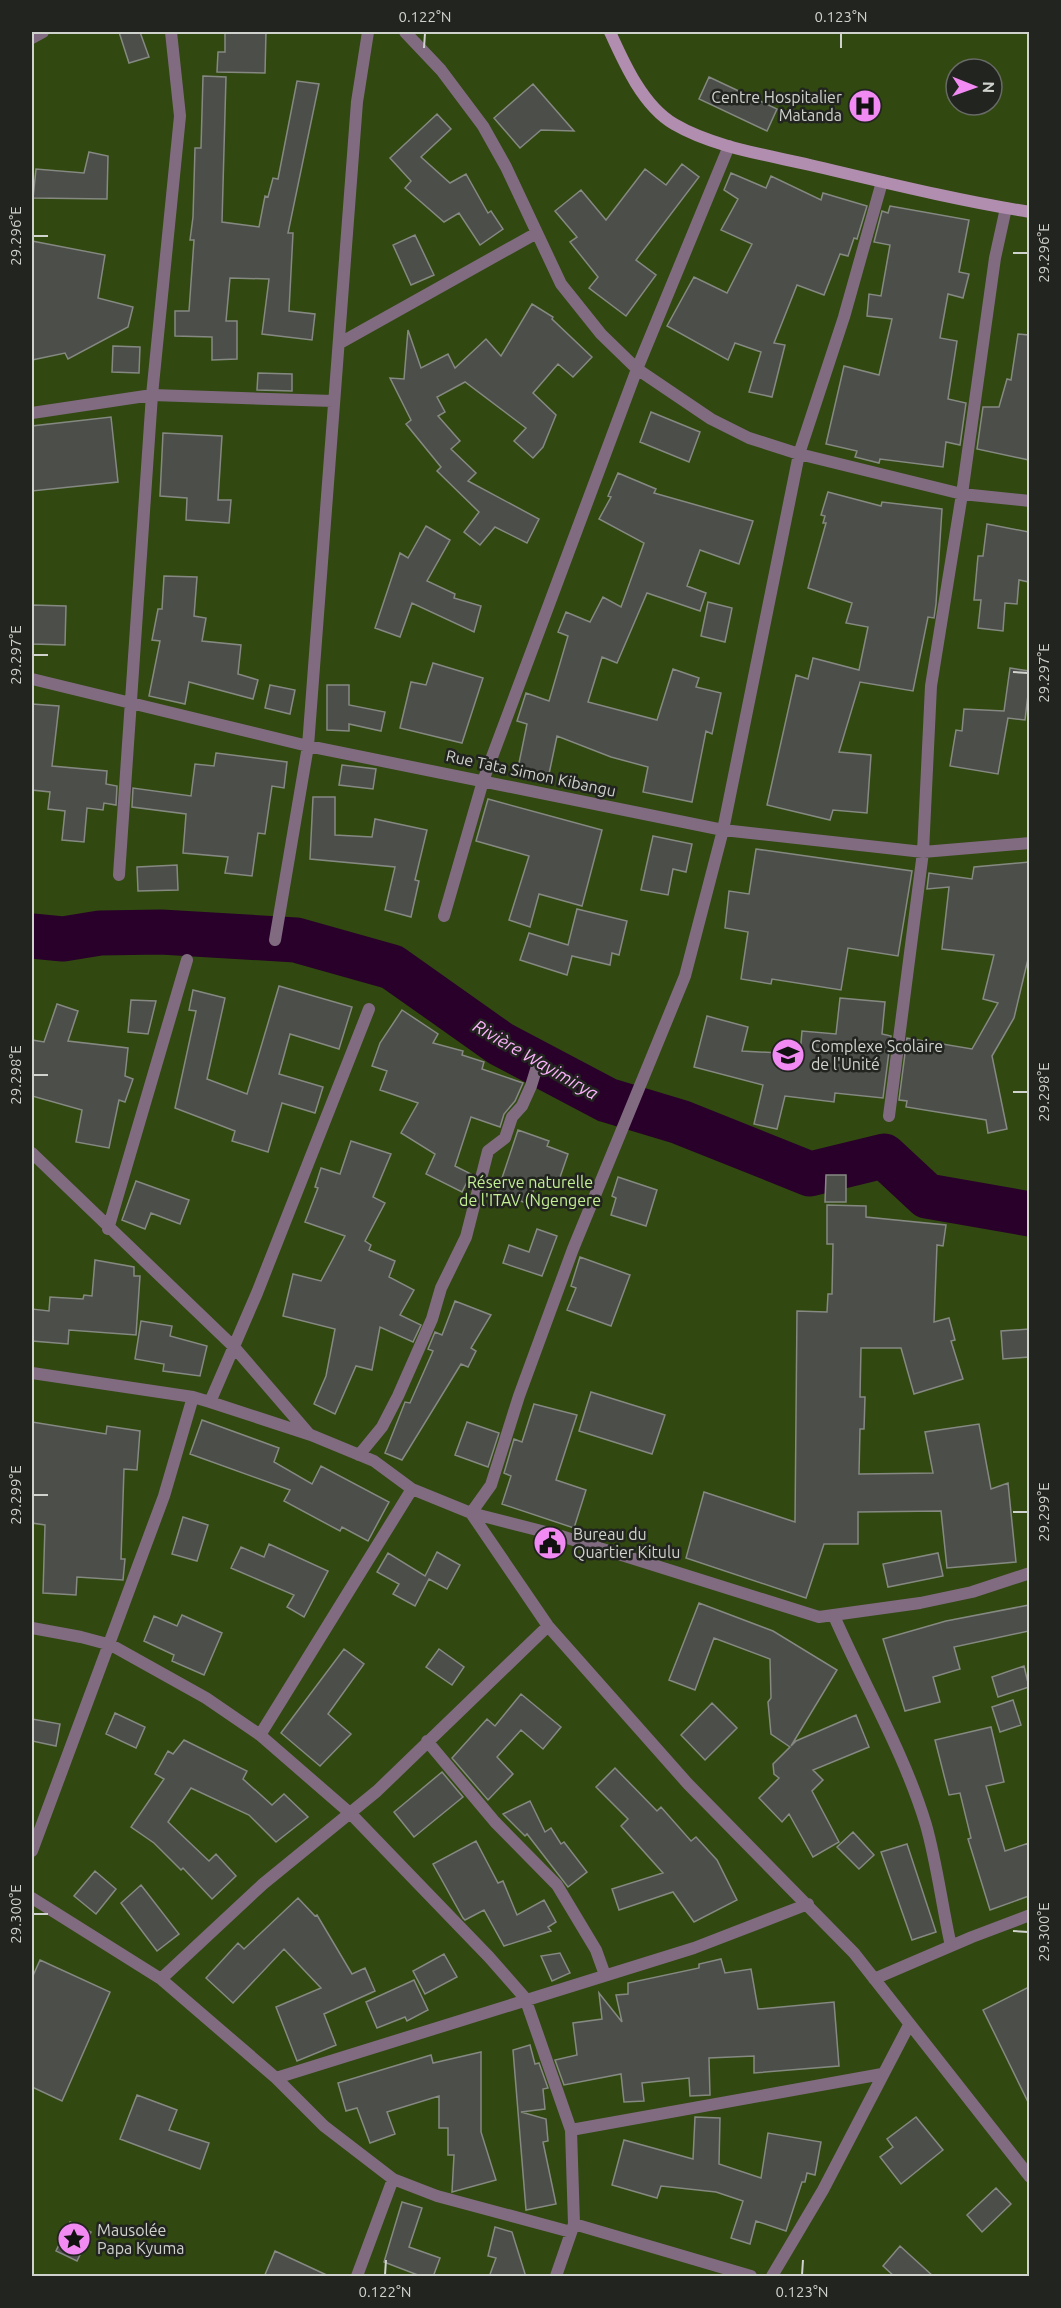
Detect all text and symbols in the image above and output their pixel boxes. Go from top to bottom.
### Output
text: 0.122°N [398,8,452,25]
text: 0.123°N [814,8,868,25]
north arrow [944,57,1004,117]
text: N [980,81,998,93]
place label: Centre Hospitalier Matanda [711,88,842,124]
hospital icon: Centre Hospitalier Matanda [847,88,883,124]
text: 29.296°E [7,206,24,266]
text: 29.296°E [1035,223,1052,283]
text: 29.297°E [7,625,24,685]
text: 29.297°E [1035,643,1052,703]
street label: Rue Tata Simon Kibangu [444,746,618,800]
water label: Rivière Wayimirya [470,1015,602,1103]
school or university icon: Complexe Scolaire de l'Unité [770,1037,806,1073]
place label: Complexe Scolaire de l'Unité [811,1037,943,1073]
text: 29.298°E [7,1045,24,1105]
text: 29.298°E [1035,1062,1052,1122]
park label: Réserve naturelle de l'ITAV (Ngengere [459,1173,601,1210]
text: 29.299°E [7,1465,24,1525]
text: 29.299°E [1035,1482,1052,1542]
public building icon: Bureau du Quartier Kitulu [532,1525,568,1561]
place label: Bureau du Quartier Kitulu [573,1525,680,1561]
text: 29.300°E [7,1884,24,1944]
text: 29.300°E [1035,1902,1052,1962]
place icon: Mausolée Papa Kyuma [56,2221,92,2257]
place label: Mausolée Papa Kyuma [97,2221,184,2257]
text: 0.122°N [358,2283,412,2300]
text: 0.123°N [775,2283,829,2300]

